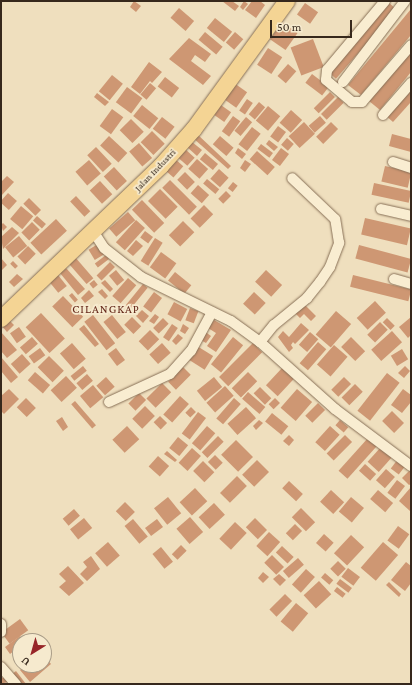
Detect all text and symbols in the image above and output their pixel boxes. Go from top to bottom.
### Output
scale bar [272,12,354,38]
text: 50 m [277,20,301,34]
street label: Jalan Industri [132,146,178,194]
district label: CILANGKAP [72,303,140,317]
north arrow [12,633,52,673]
text: U [19,655,32,669]

